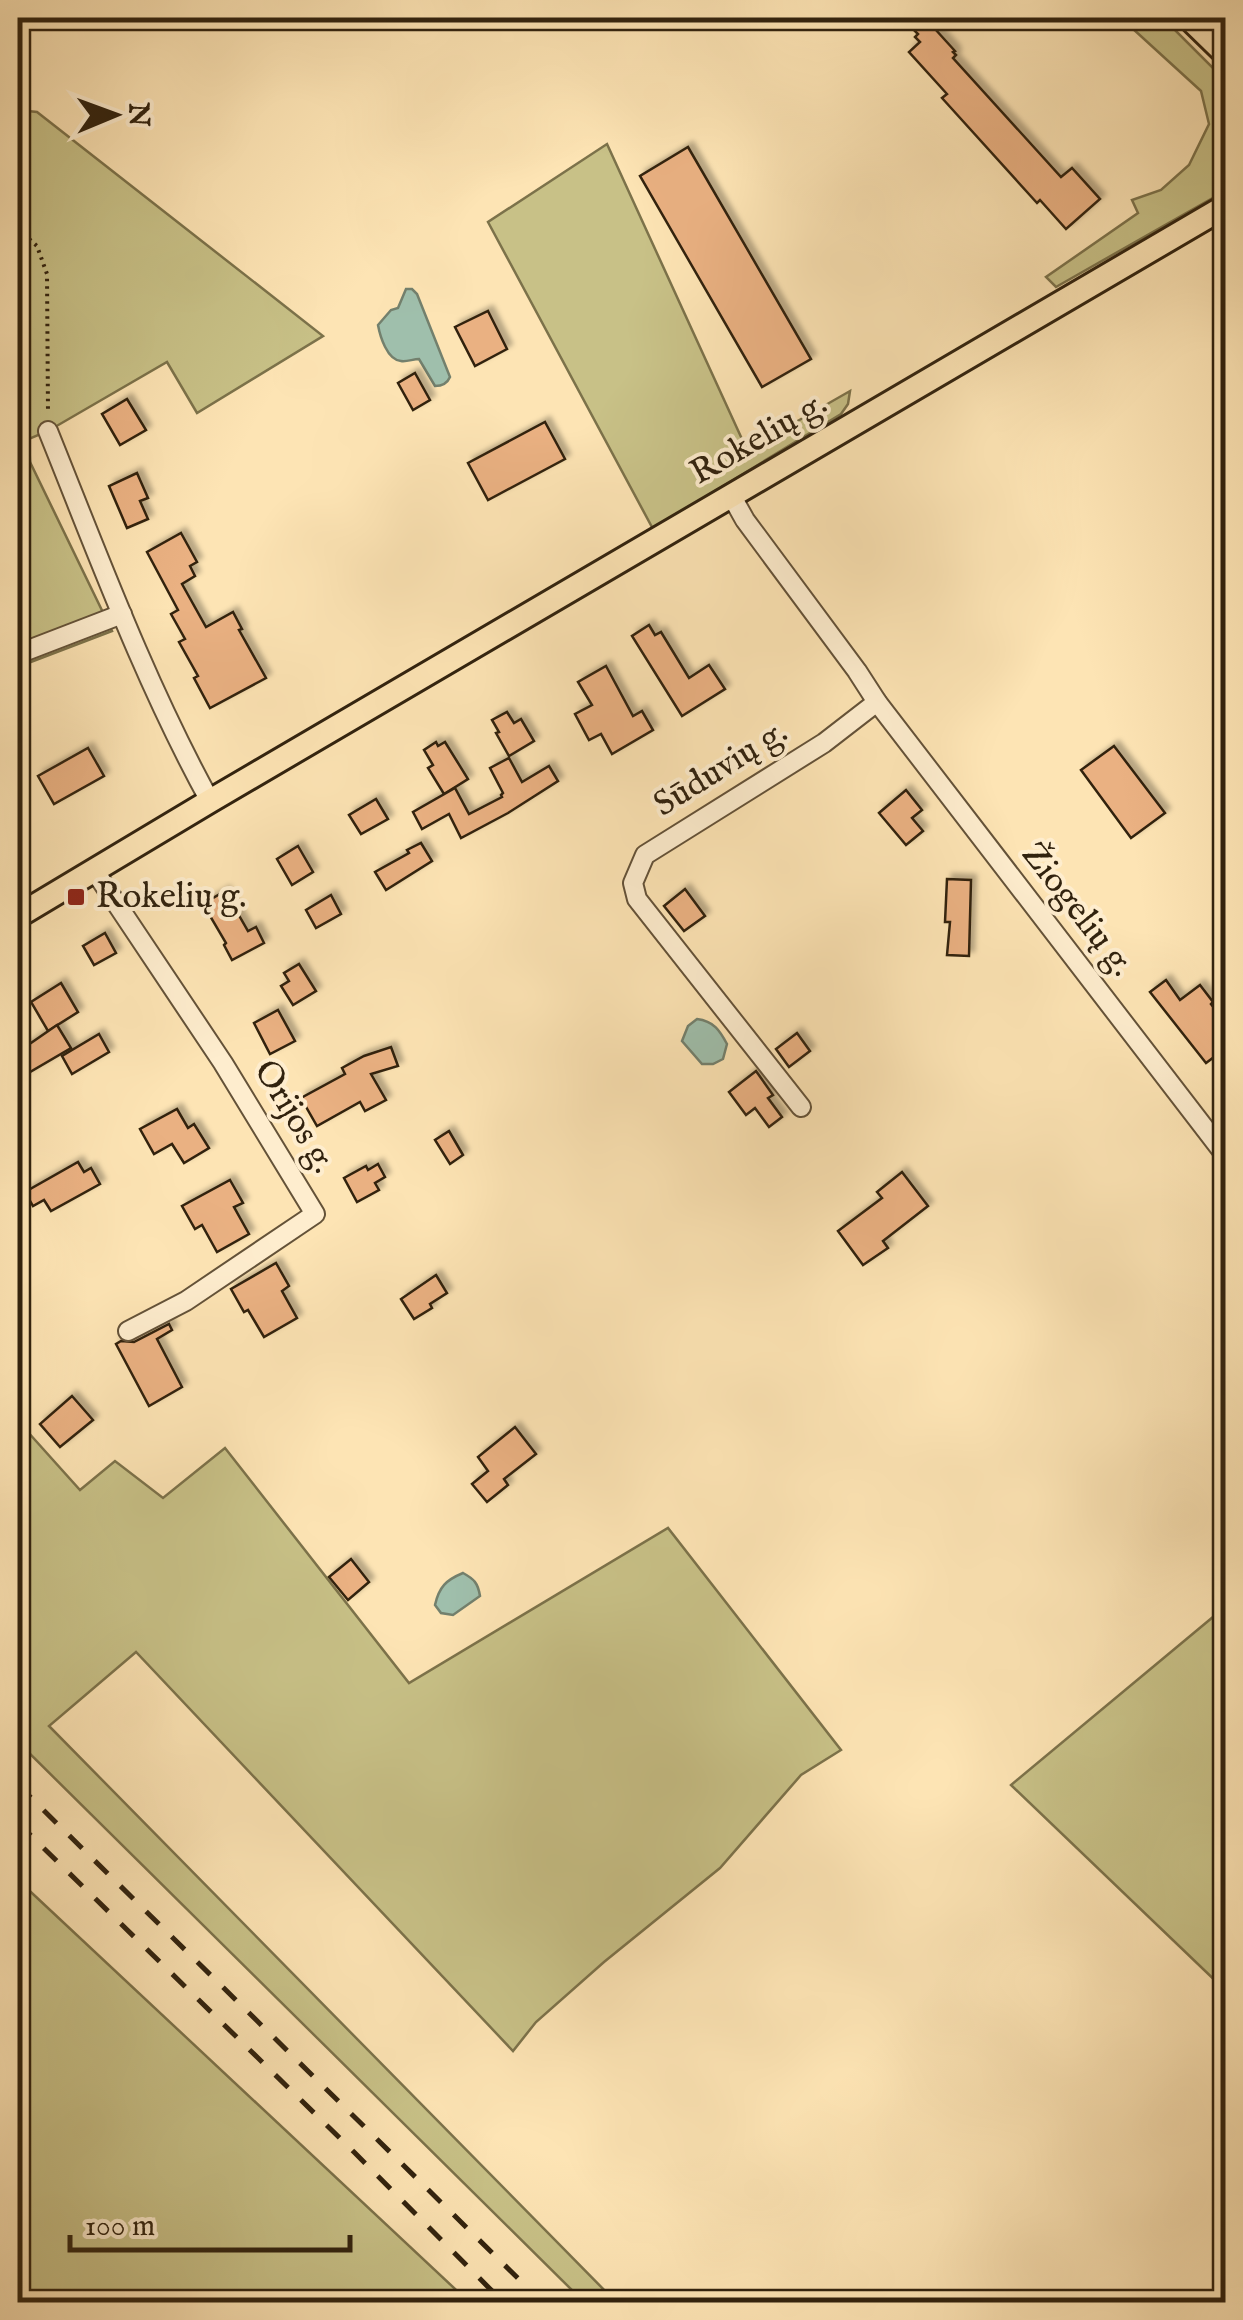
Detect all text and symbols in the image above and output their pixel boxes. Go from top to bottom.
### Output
north arrow [65,65,165,165]
text: N [120,101,155,127]
street label: Rokelių g. [683,382,835,496]
street label: Sūduvių g. [646,710,796,828]
street label: Žiogelių g. [1011,834,1143,986]
place label: Rokelių g. [96,875,246,920]
marker: Rokelių g. [65,886,87,908]
street label: Orijos g. [243,1052,345,1182]
scale bar [70,2190,350,2252]
text: 100 m [85,2208,155,2246]

